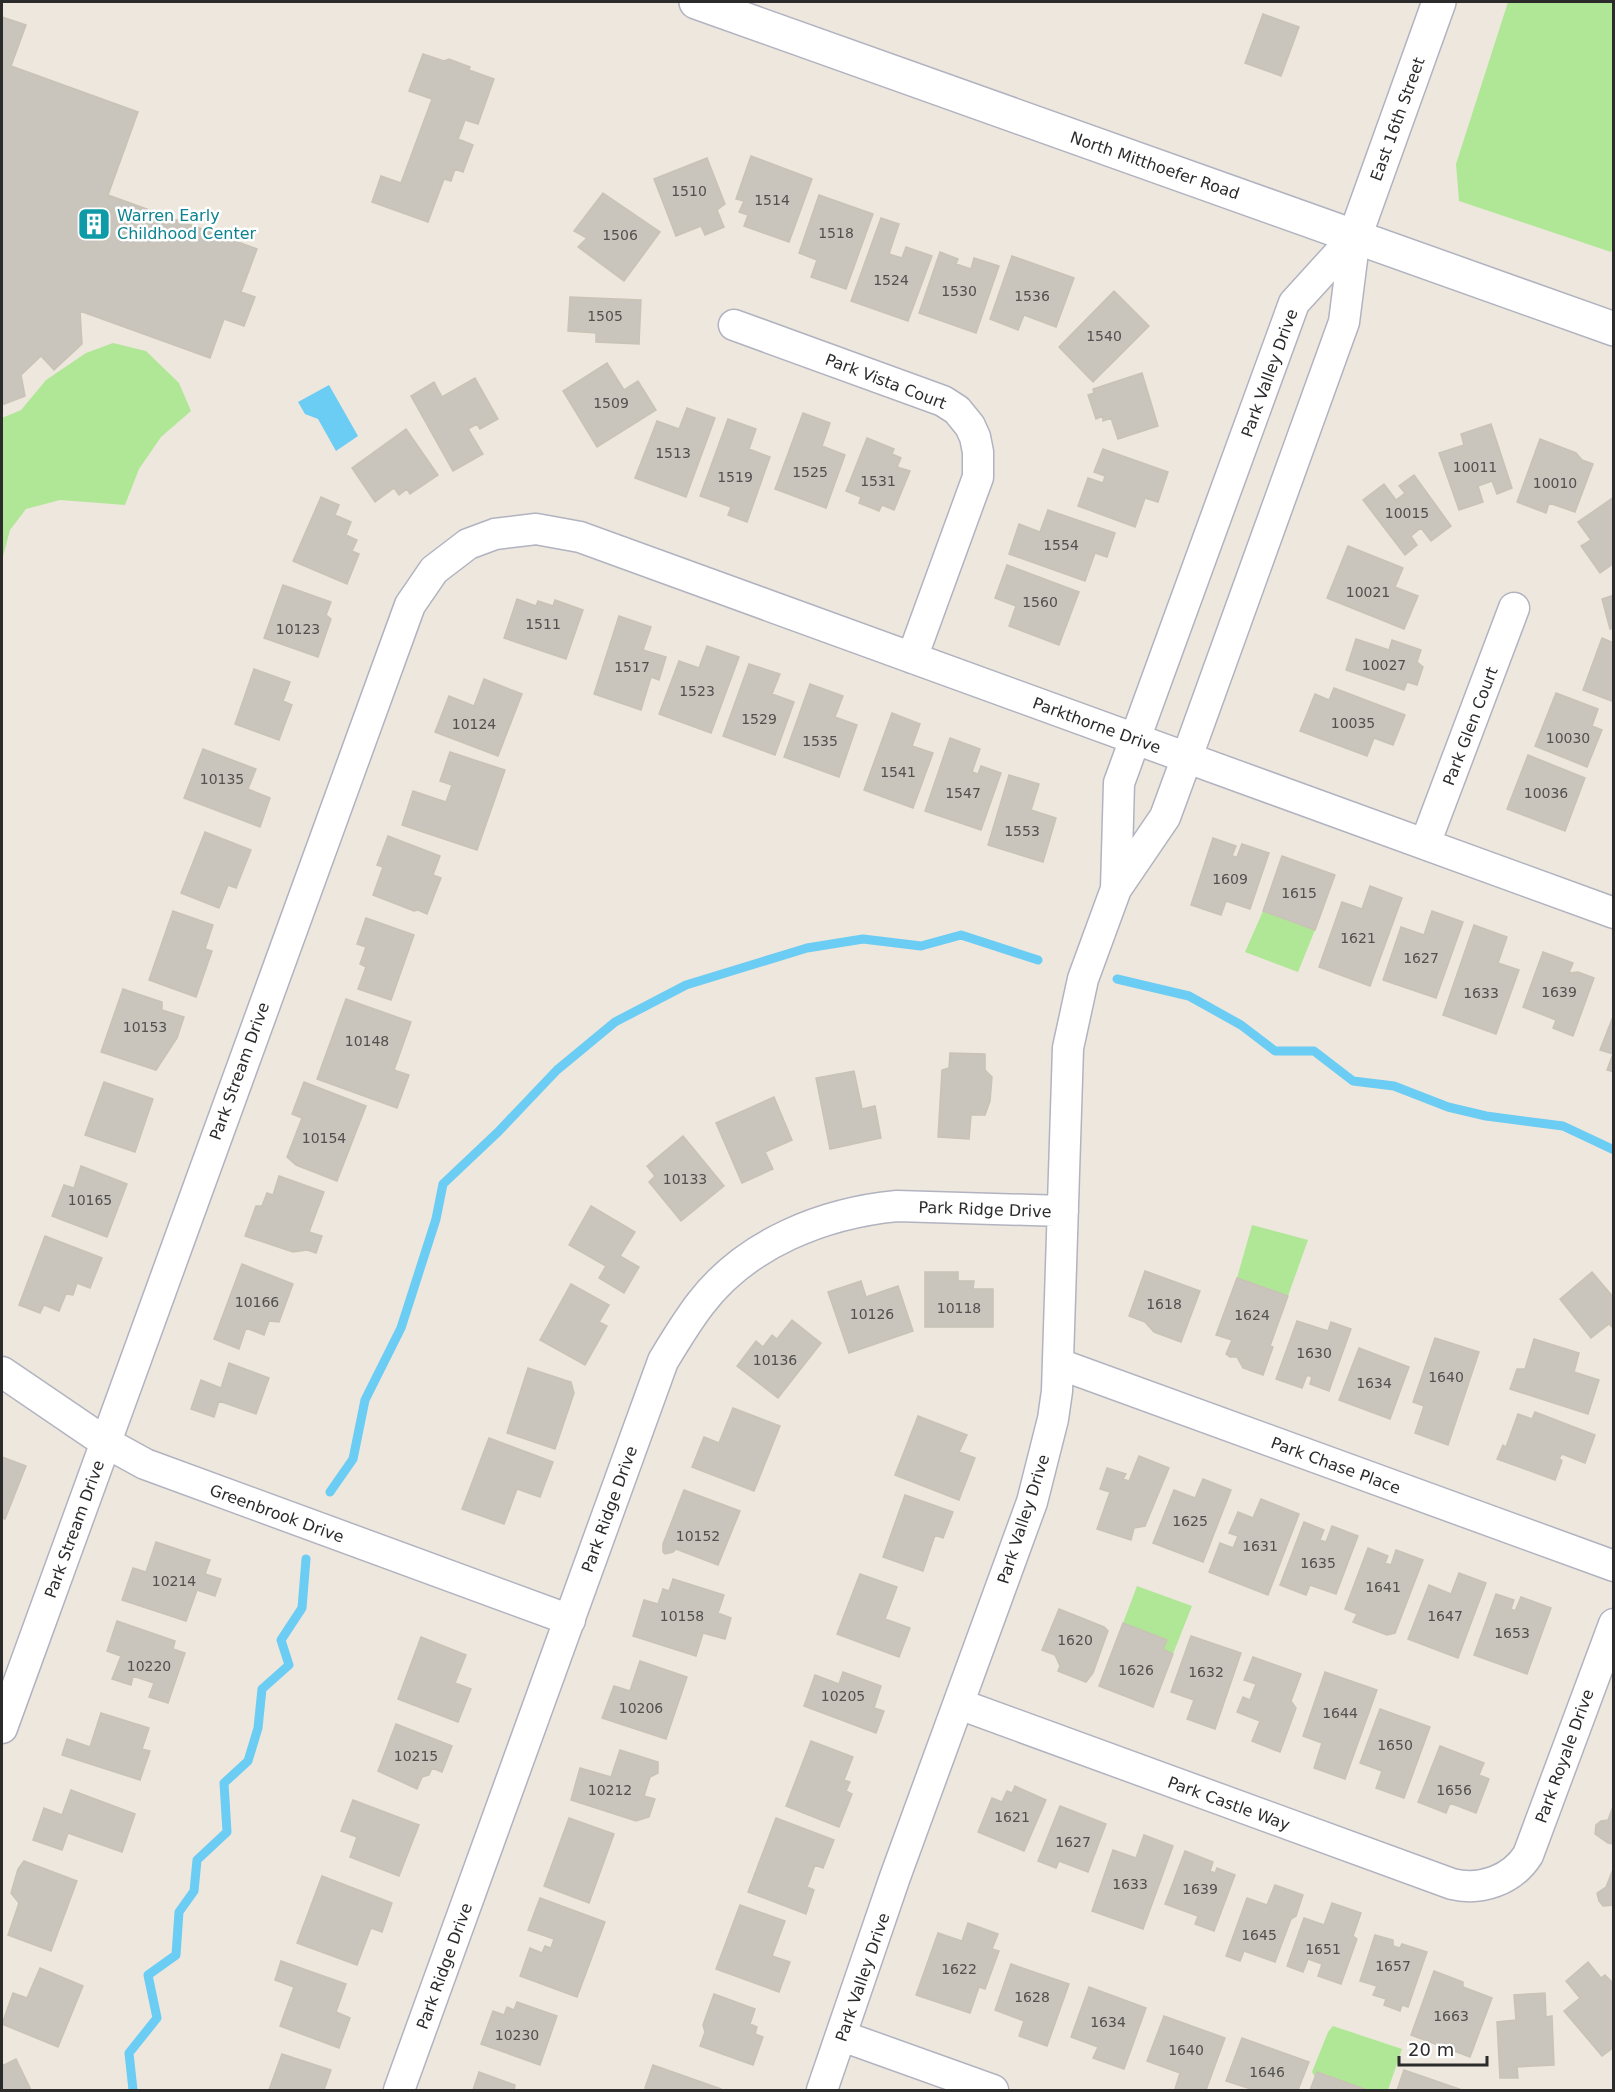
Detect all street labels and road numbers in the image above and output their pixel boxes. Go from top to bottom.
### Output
street label: East 16th Street [1366,55,1429,184]
street label: North Mitthoefer Road [1068,128,1242,203]
street label: Park Valley Drive [1237,306,1302,440]
street label: Park Vista Court [823,350,949,413]
street label: Park Glen Court [1439,664,1502,788]
street label: Parkthorne Drive [1030,693,1163,757]
street label: Park Stream Drive [206,1000,273,1143]
street label: Park Ridge Drive [918,1198,1052,1221]
street label: Park Chase Place [1268,1433,1403,1498]
street label: Park Ridge Drive [578,1443,641,1575]
street label: Park Valley Drive [994,1452,1053,1586]
street label: Park Stream Drive [41,1458,108,1601]
street label: Greenbrook Drive [207,1480,347,1547]
street label: Park Royale Drive [1531,1687,1598,1826]
street label: Park Castle Way [1165,1773,1293,1834]
street label: Park Ridge Drive [413,1900,476,2032]
street label: Park Valley Drive [831,1910,893,2044]

